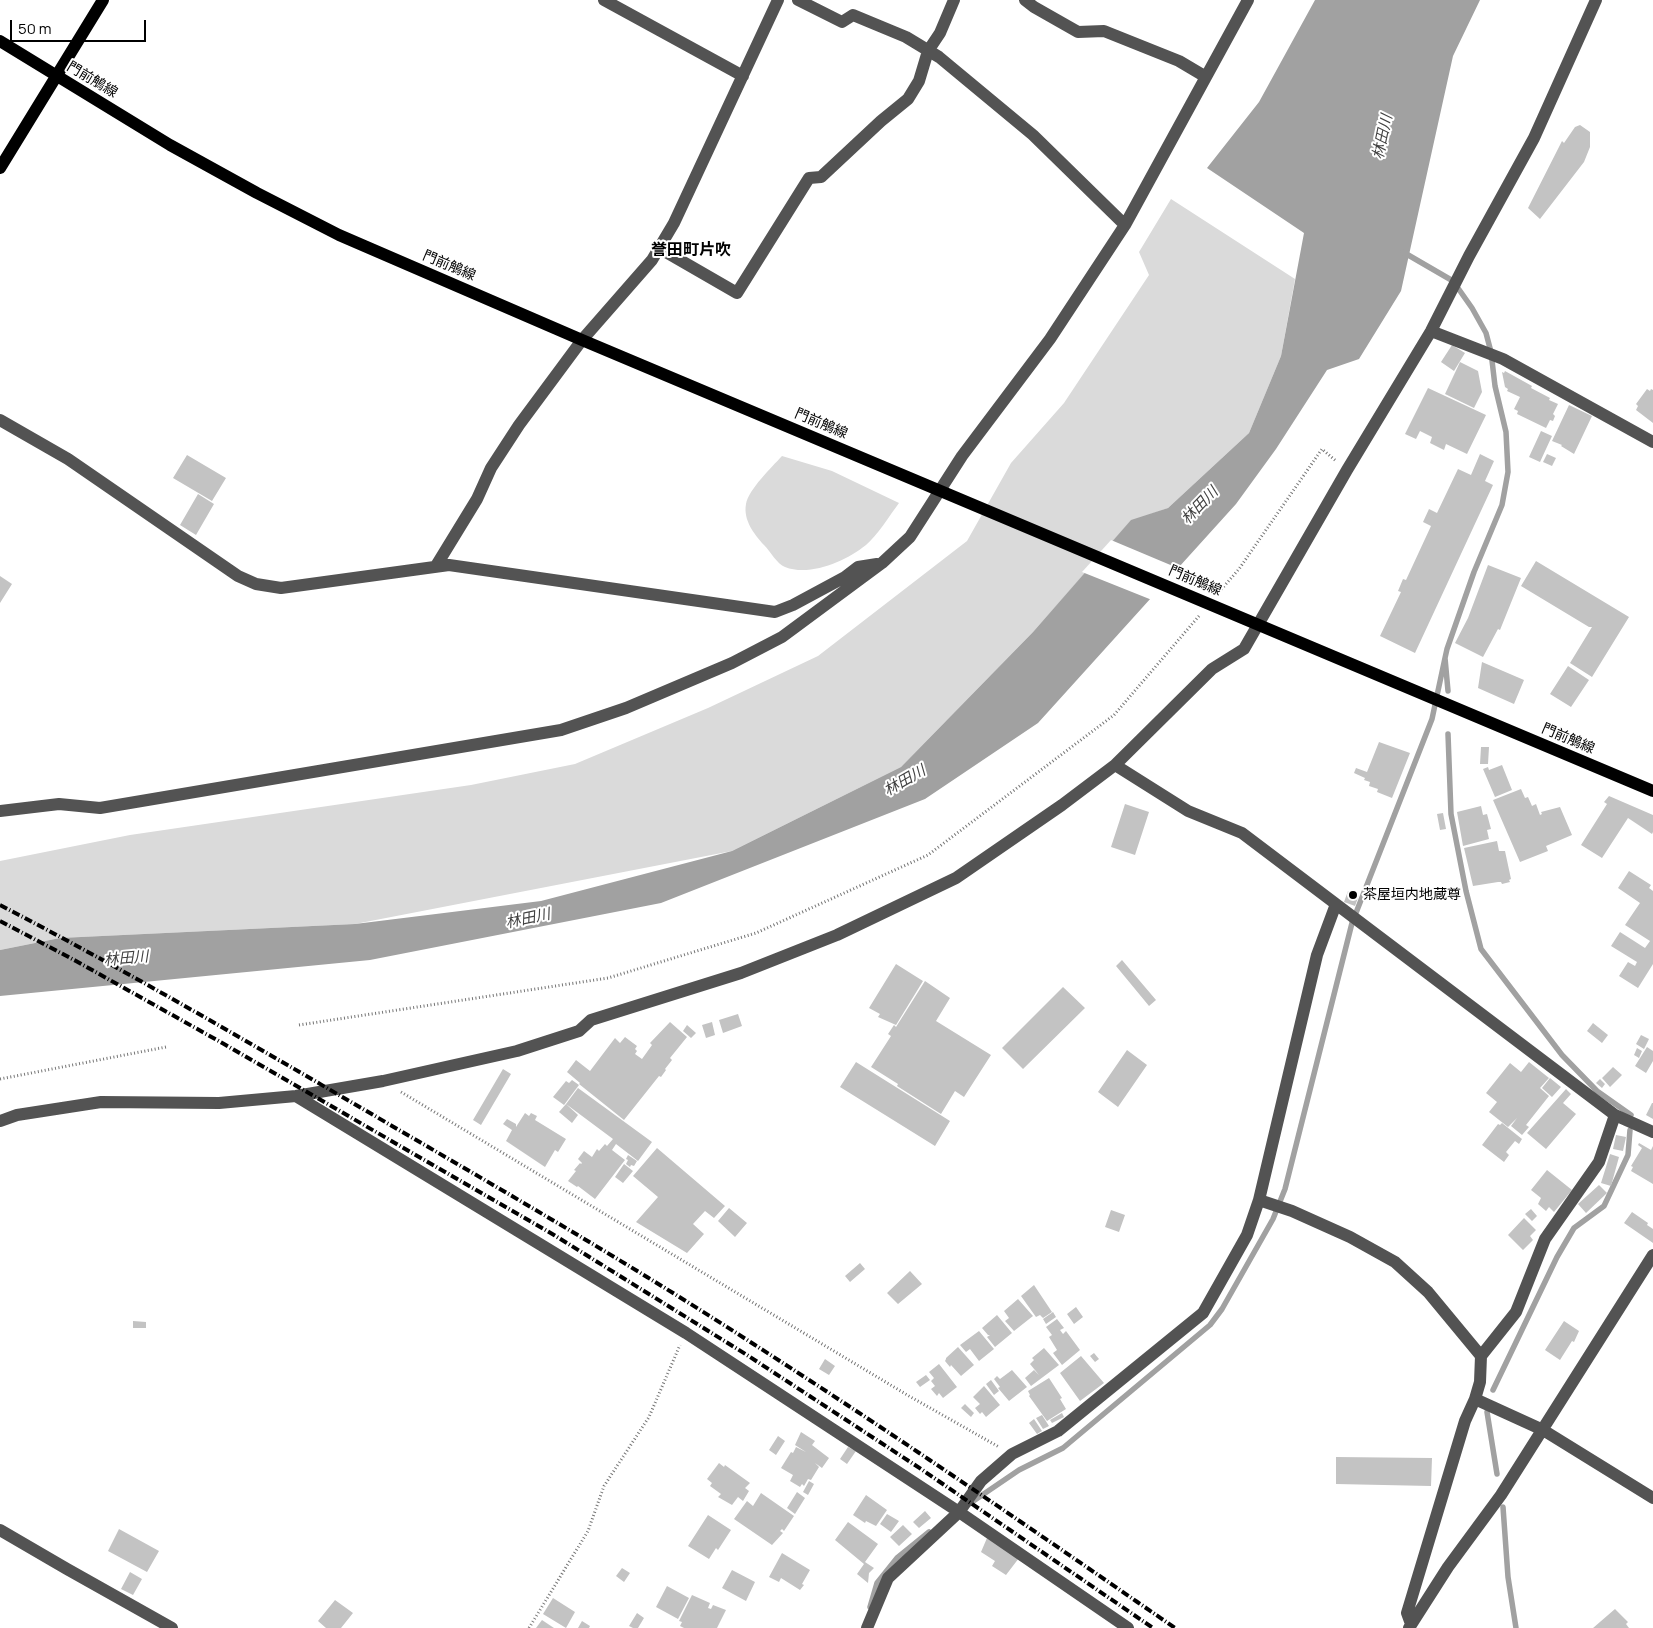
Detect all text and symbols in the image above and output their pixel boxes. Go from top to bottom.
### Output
scale bar [12,10,149,42]
text: 50 m [18,18,52,39]
street label: 門前鵤線 [64,58,120,102]
water label: 林田川 [1370,113,1396,161]
district label: 誉田町片吹 [651,241,731,261]
street label: 門前鵤線 [420,247,478,285]
street label: 門前鵤線 [792,405,850,443]
water label: 林田川 [1178,484,1222,528]
street label: 門前鵤線 [1166,562,1224,600]
street label: 門前鵤線 [1539,720,1597,758]
water label: 林田川 [881,762,929,800]
place label: 茶屋垣内地蔵尊 [1363,887,1461,903]
marker: 茶屋垣内地蔵尊 [1347,889,1359,901]
water label: 林田川 [504,906,552,932]
water label: 林田川 [103,948,149,970]

